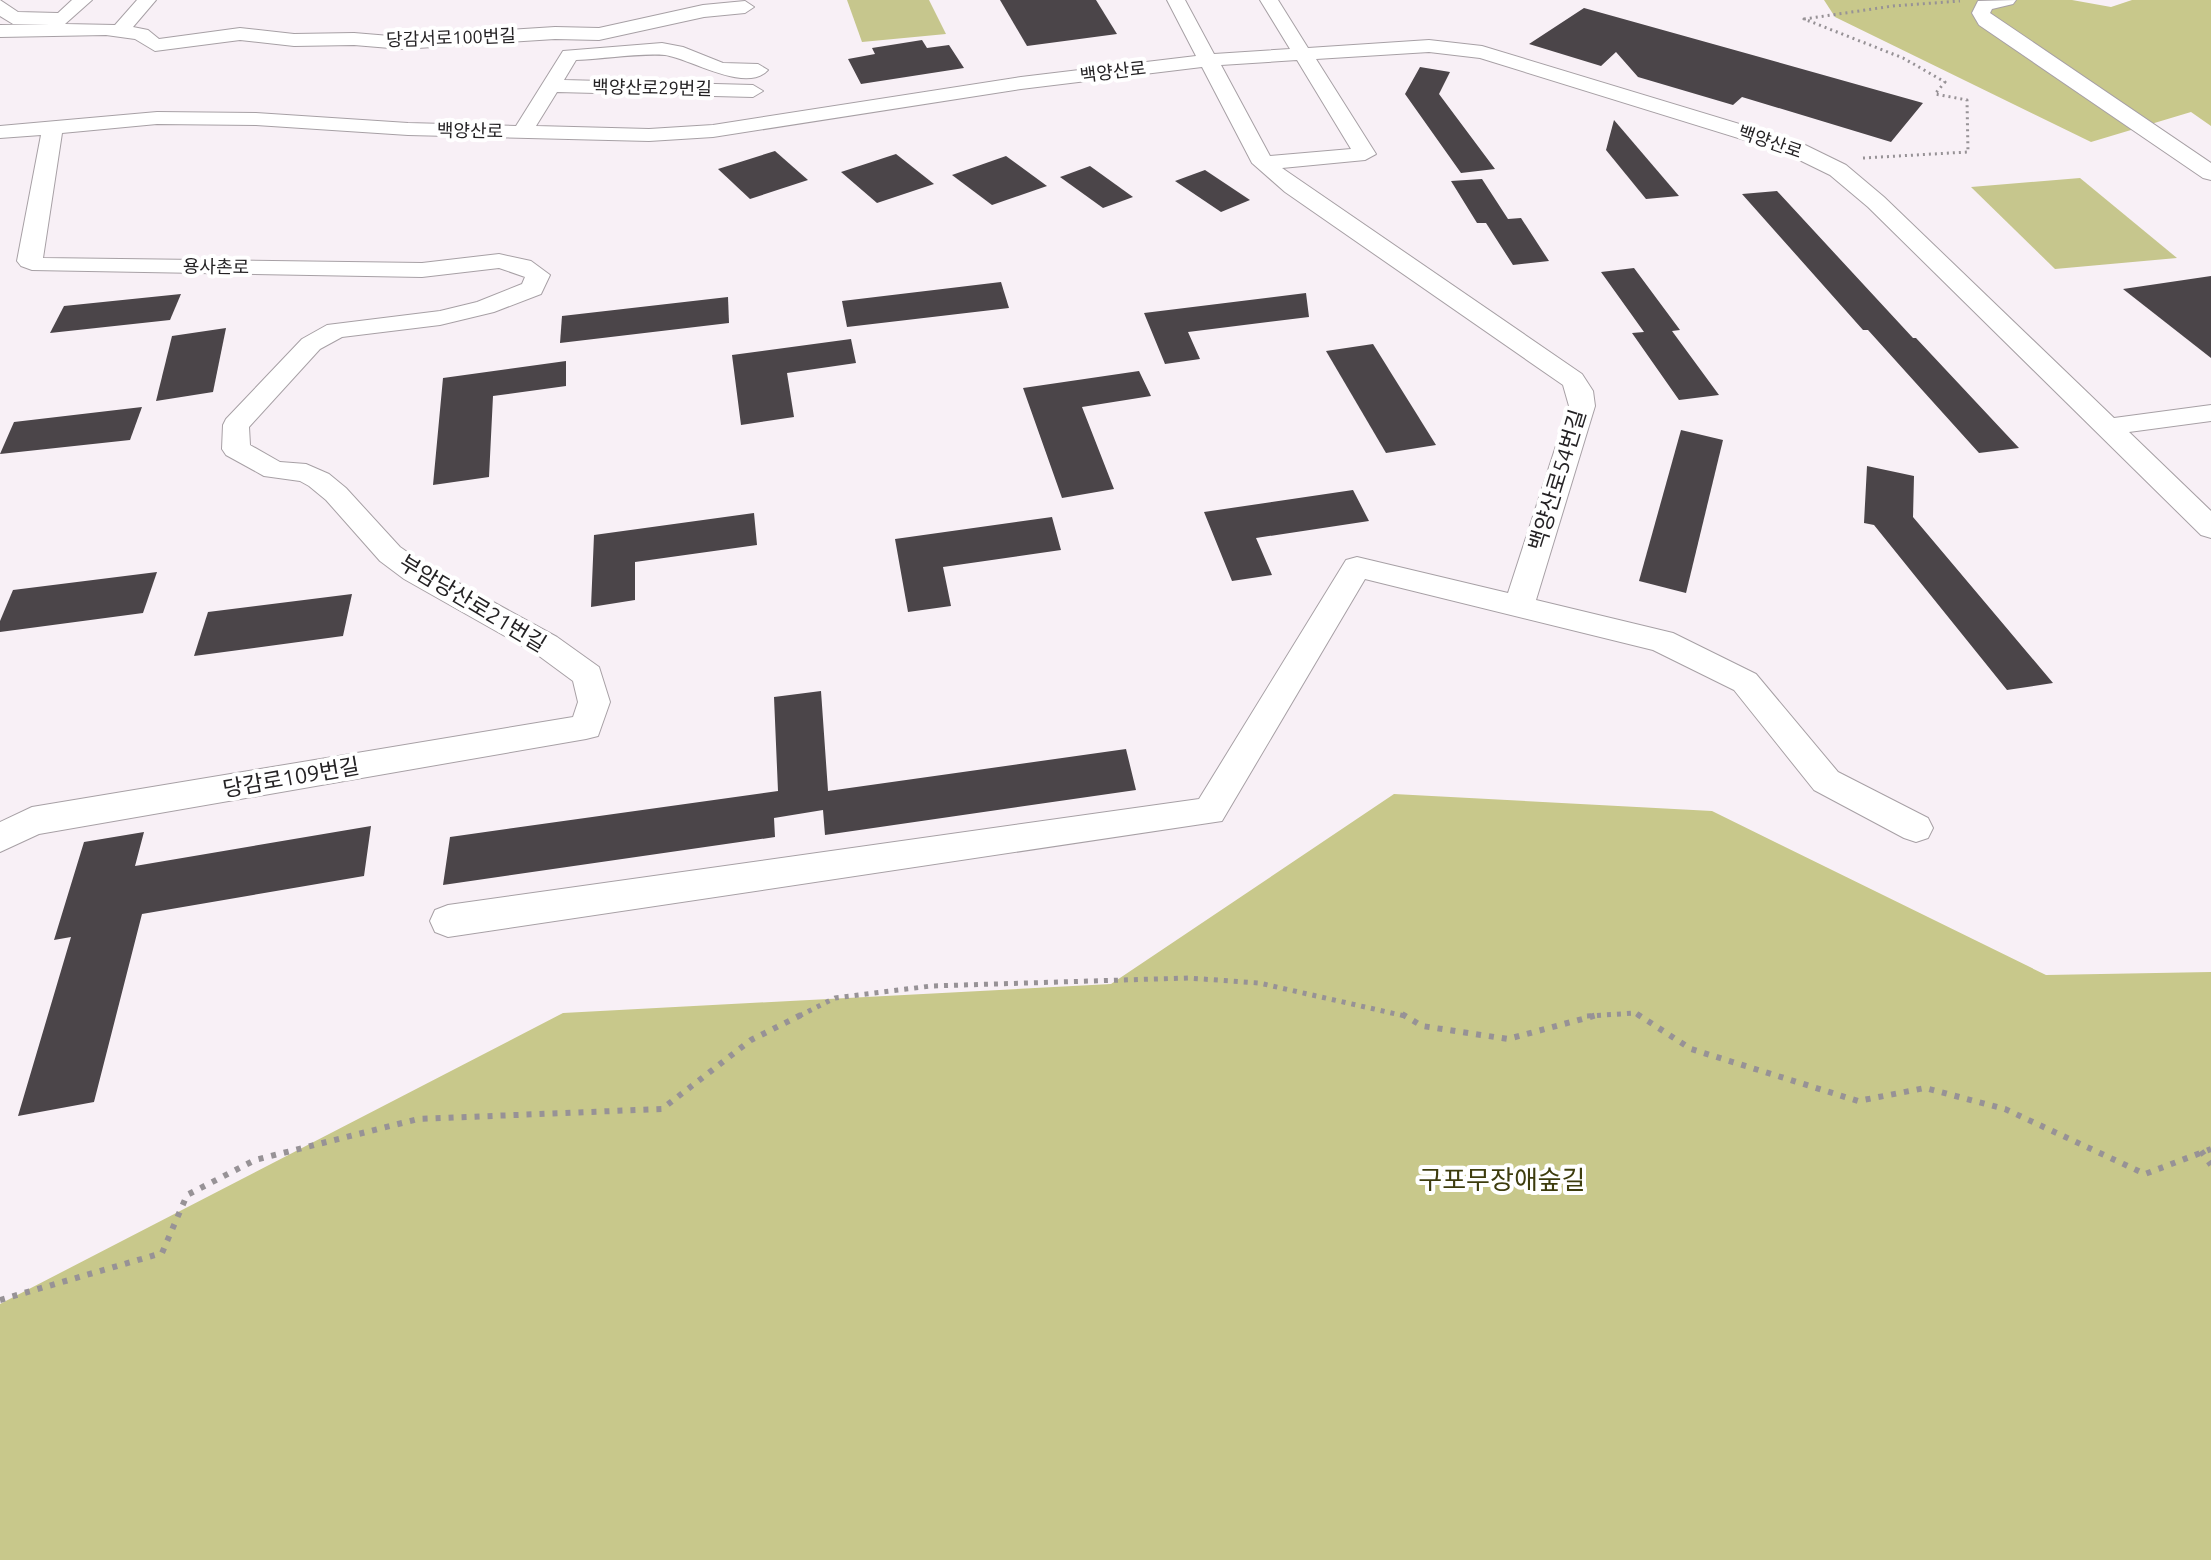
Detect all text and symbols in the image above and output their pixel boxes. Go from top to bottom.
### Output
street label: 당감서로100번길 [386,25,516,49]
street label: 백양산로 [1079,57,1147,85]
street label: 백양산로29번길 [592,76,712,98]
street label: 백양산로 [437,119,503,141]
street label: 백양산로 [1736,121,1805,161]
street label: 용사촌로 [183,255,249,277]
street label: 백양산로54번길 [1523,406,1590,553]
street label: 부암당산로21번길 [395,549,551,656]
street label: 당감로109번길 [221,752,361,801]
park label: 구포무장애숲길 [1418,1165,1586,1194]

